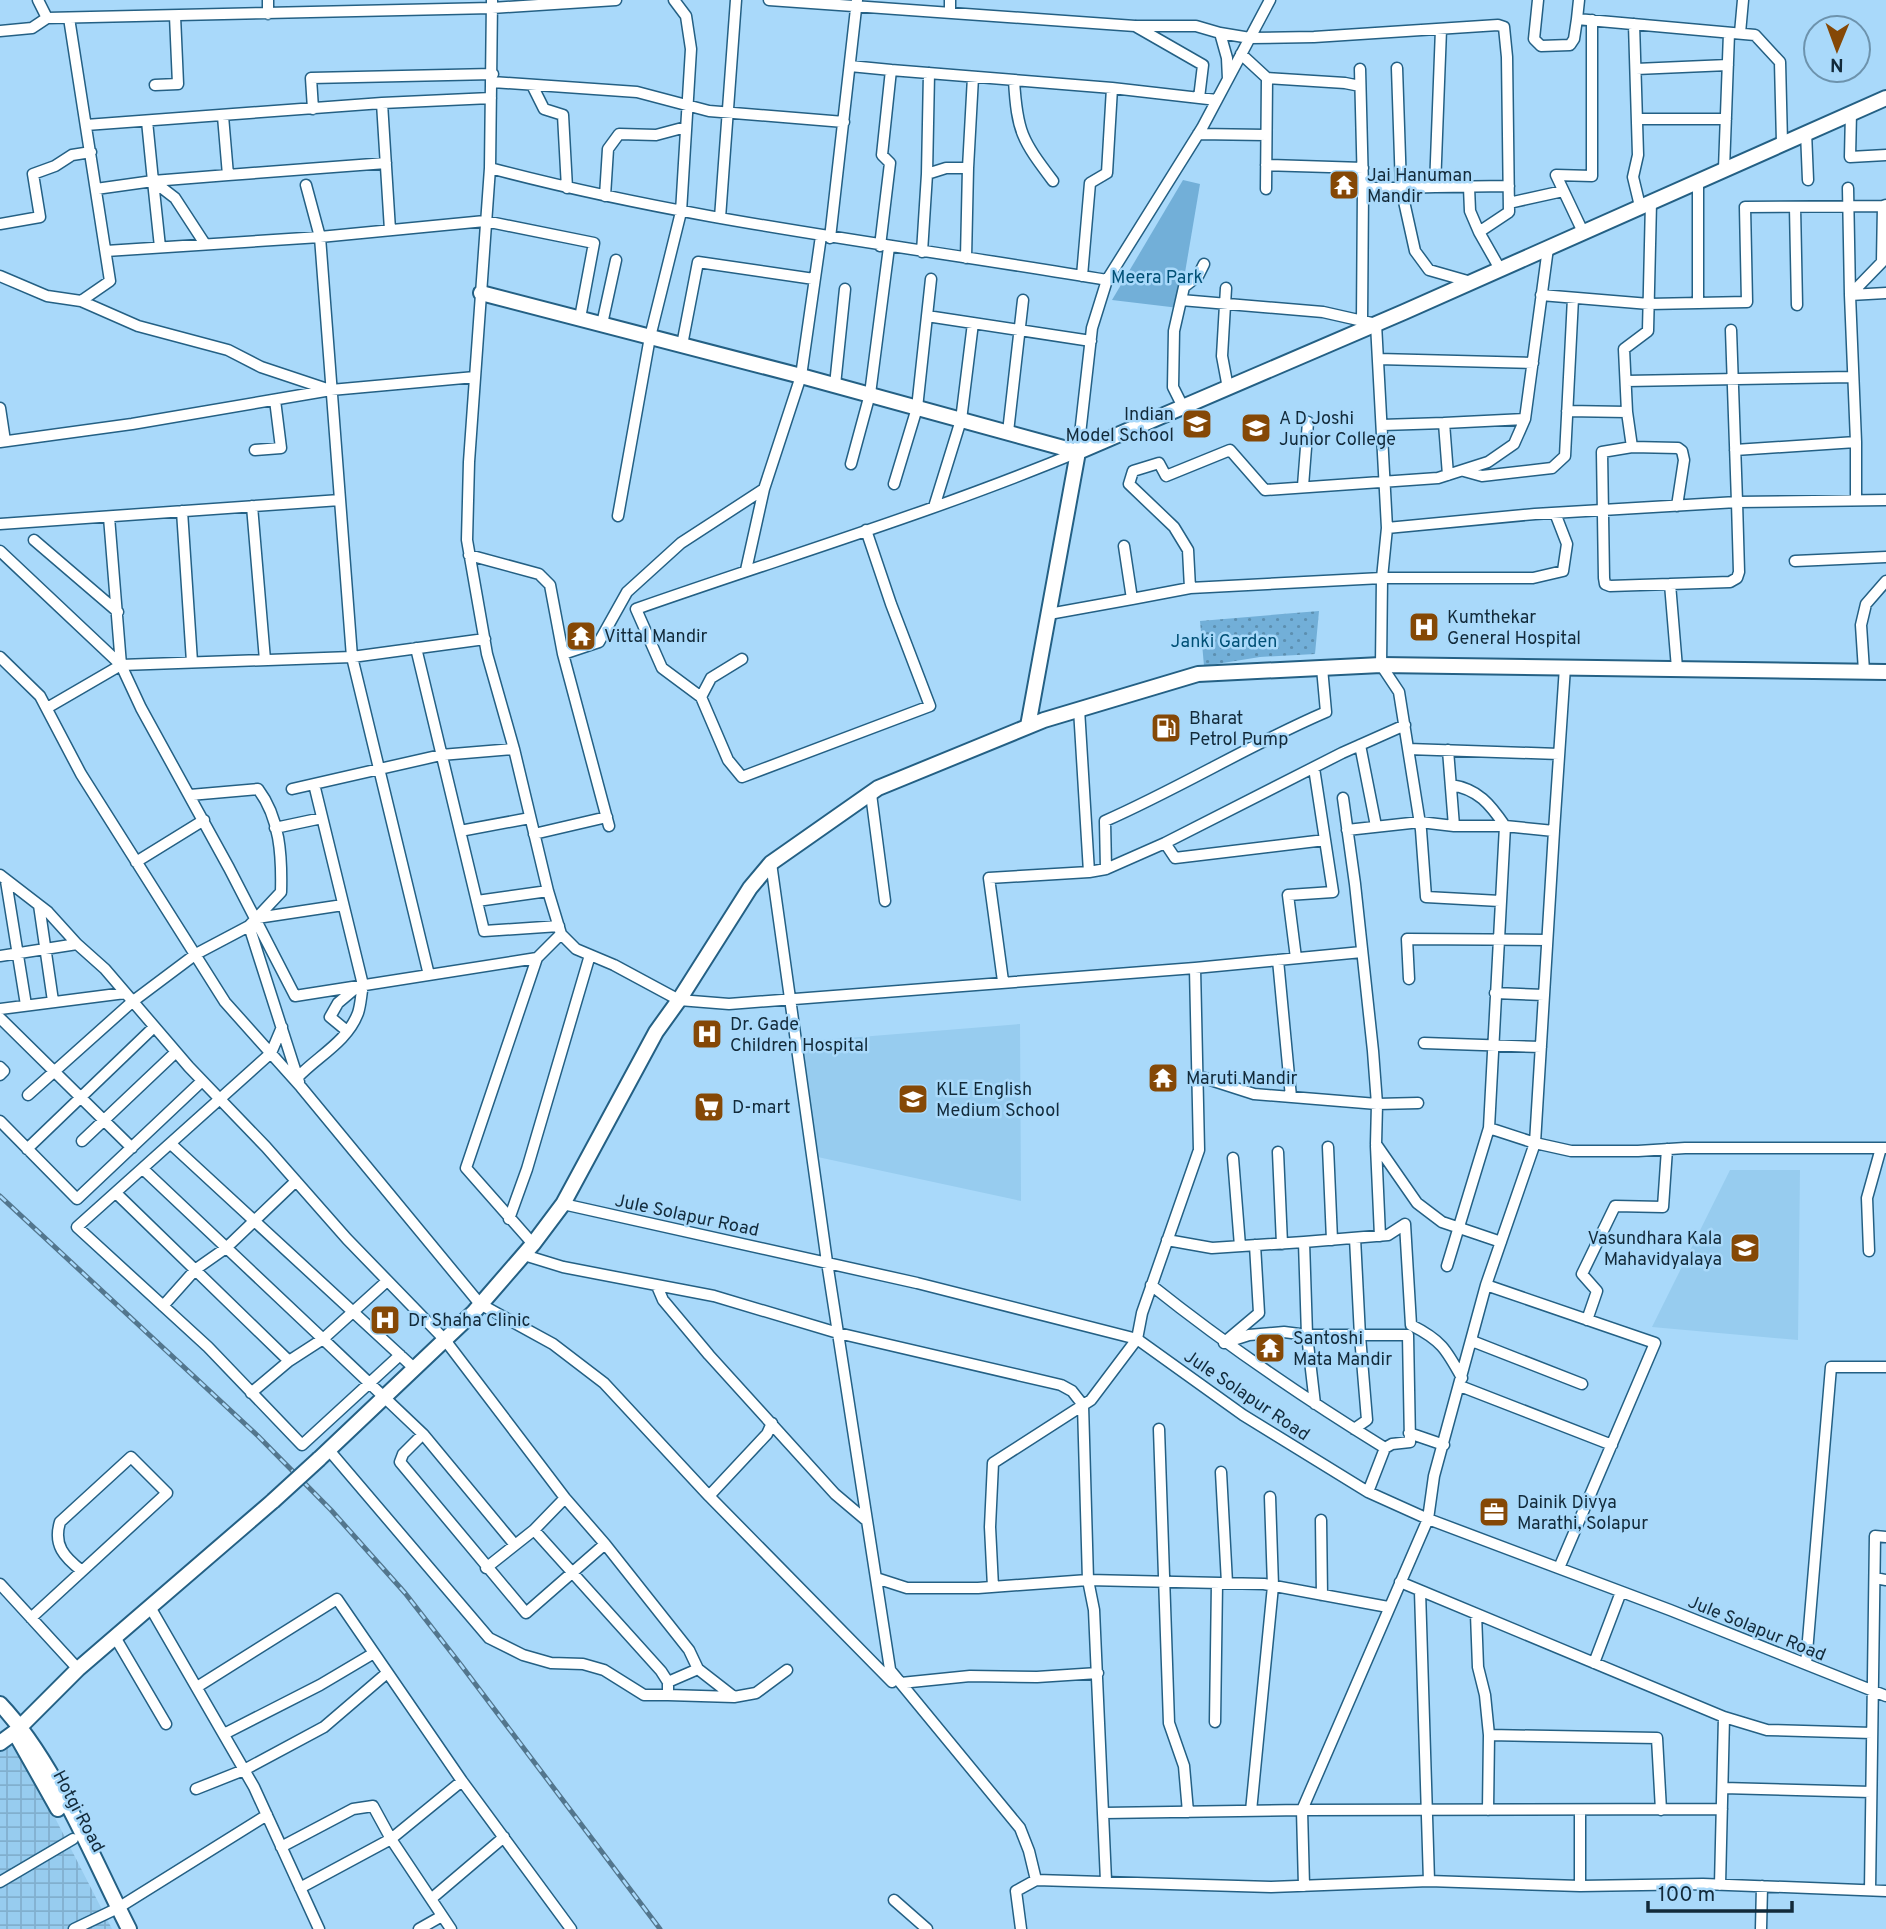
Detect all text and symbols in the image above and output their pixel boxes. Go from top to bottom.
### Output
north arrow [1802,14,1872,84]
text: N [1830,52,1844,76]
place label: Jai Hanuman Mandir [1367,165,1472,209]
temple icon: Jai Hanuman Mandir [1327,168,1361,202]
park label: Meera Park [1111,267,1203,290]
place label: Indian Model School [1065,404,1174,448]
school or university icon: Indian Model School [1180,407,1214,441]
place label: A D Joshi Junior College [1279,408,1396,452]
school or university icon: A D Joshi Junior College [1239,411,1273,445]
place label: Kumthekar General Hospital [1447,607,1581,651]
hospital icon: Kumthekar General Hospital [1407,610,1441,644]
temple icon: Vittal Mandir [564,619,598,653]
place label: Vittal Mandir [604,626,708,649]
park label: Janki Garden [1171,631,1277,654]
place label: Bharat Petrol Pump [1189,708,1289,752]
fuel station icon: Bharat Petrol Pump [1149,711,1183,745]
place label: Dr. Gade Children Hospital [730,1014,868,1058]
hospital icon: Dr. Gade Children Hospital [690,1017,724,1051]
temple icon: Maruti Mandir [1146,1061,1180,1095]
place label: Maruti Mandir [1186,1068,1298,1091]
place label: KLE English Medium School [936,1079,1060,1123]
school or university icon: KLE English Medium School [896,1082,930,1116]
supermarket icon: D-mart [692,1090,726,1124]
place label: D-mart [732,1097,791,1120]
street label: Jule Solapur Road [612,1190,761,1243]
place label: Vasundhara Kala Mahavidyalaya [1587,1228,1722,1272]
school or university icon: Vasundhara Kala Mahavidyalaya [1728,1231,1762,1265]
hospital icon: Dr Shaha Clinic [368,1303,402,1337]
place label: Dr Shaha Clinic [408,1310,531,1333]
place label: Santoshi Mata Mandir [1293,1328,1392,1372]
temple icon: Santoshi Mata Mandir [1253,1331,1287,1365]
street label: Jule Solapur Road [1179,1346,1313,1447]
place label: Dainik Divya Marathi, Solapur [1517,1492,1648,1536]
office icon: Dainik Divya Marathi, Solapur [1477,1495,1511,1529]
street label: Jule Solapur Road [1684,1591,1829,1668]
street label: Hotgi Road [46,1767,109,1857]
scale bar [1648,1870,1792,1914]
text: 100 m [1658,1882,1715,1909]

